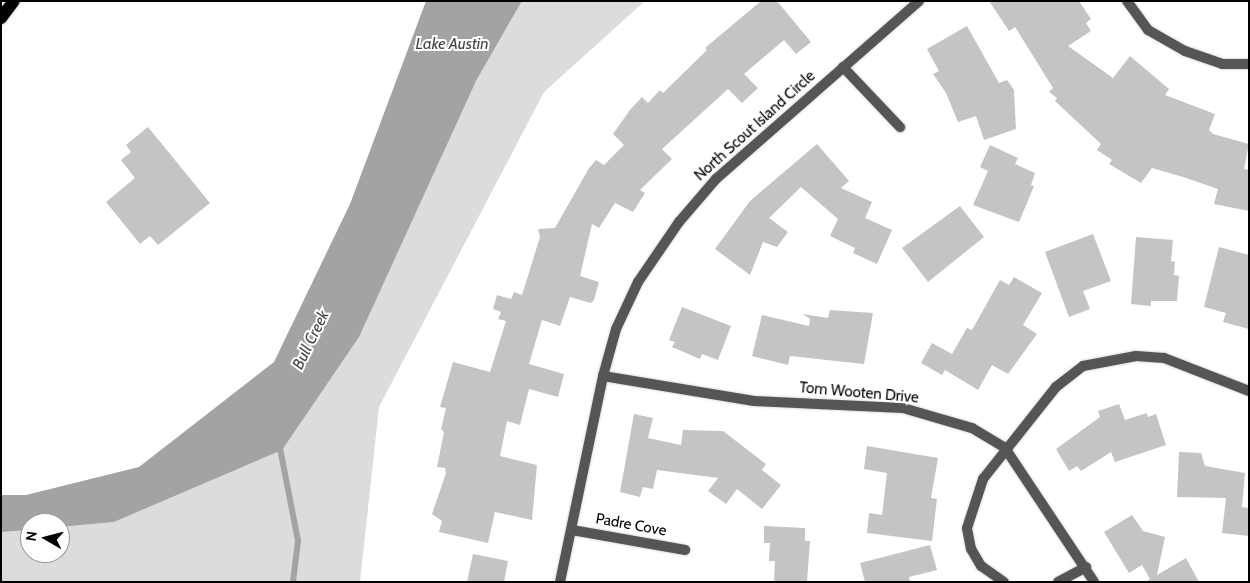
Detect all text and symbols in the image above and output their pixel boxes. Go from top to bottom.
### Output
water label: Lake Austin [416,34,488,54]
street label: North Scout Island Circle [691,67,819,185]
water label: Bull Creek [289,308,333,372]
street label: Tom Wooten Drive [799,379,919,407]
street label: Padre Cove [594,510,668,540]
north arrow [20,513,70,563]
text: N [22,530,41,542]

